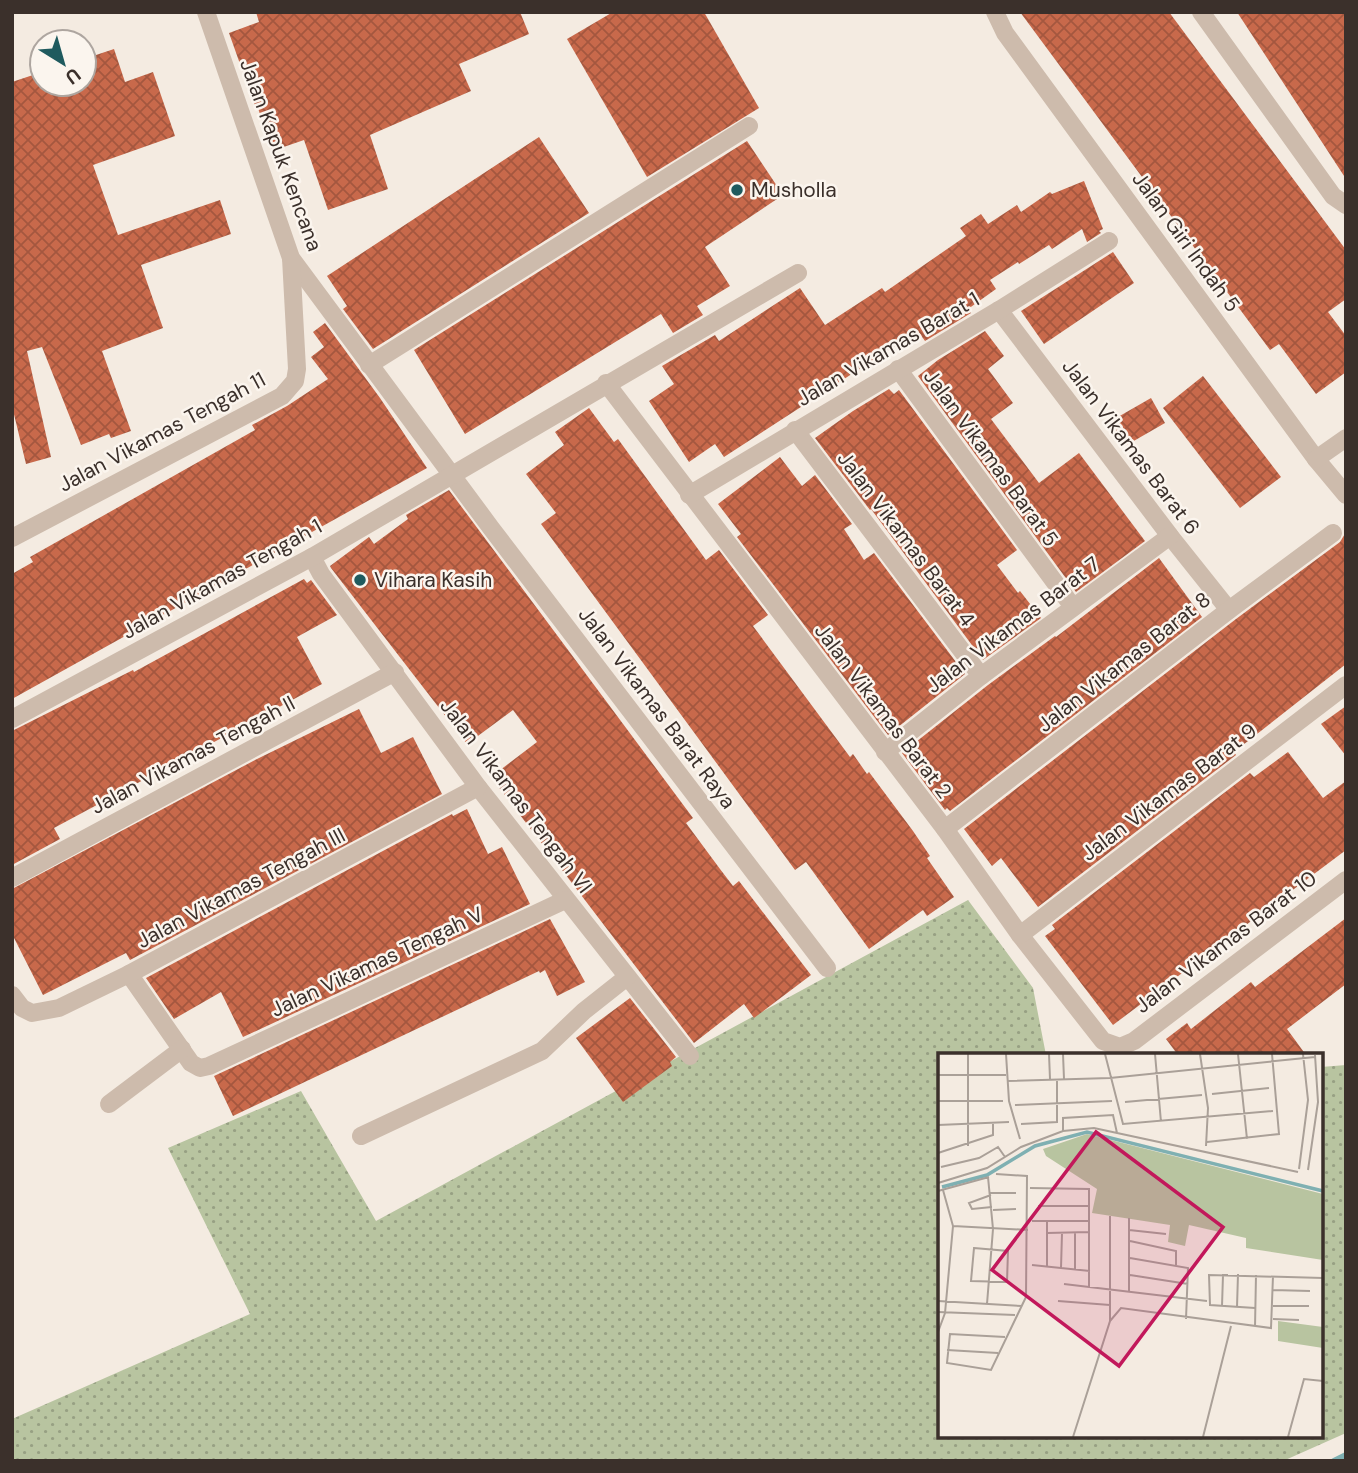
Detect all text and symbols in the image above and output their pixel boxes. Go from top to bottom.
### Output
north arrow [28,28,98,98]
street label: Jalan Kapuk Kencana [233,55,329,255]
text: U [60,62,86,90]
street label: Jalan Giri Indah 5 [1126,166,1246,318]
place label: Musholla [751,176,837,204]
marker: Musholla [729,182,745,198]
street label: Jalan Vikamas Barat 1 [792,285,984,413]
street label: Jalan Vikamas Barat 6 [1056,354,1206,540]
street label: Jalan Vikamas Barat 5 [917,364,1065,552]
street label: Jalan Vikamas Tengah 11 [54,365,270,499]
street label: Jalan Vikamas Barat 4 [831,446,981,632]
street label: Jalan Vikamas Tengah 1 [117,512,327,646]
street label: Jalan Vikamas Barat 7 [920,550,1106,700]
place label: Vihara Kasih [374,566,492,594]
marker: Vihara Kasih [352,572,368,588]
street label: Jalan Vikamas Barat 8 [1032,586,1216,738]
street label: Jalan Vikamas Barat Raya [572,602,742,814]
street label: Jalan Vikamas Barat 2 [808,618,958,804]
street label: Jalan Vikamas Tengah II [86,689,300,821]
street label: Jalan Vikamas Tengah VI [434,693,598,899]
street label: Jalan Vikamas Barat 9 [1076,717,1262,867]
street label: Jalan Vikamas Tengah III [132,821,350,955]
street label: Jalan Vikamas Barat 10 [1129,864,1323,1020]
street label: Jalan Vikamas Tengah V [266,900,488,1024]
inset map [938,1053,1323,1438]

